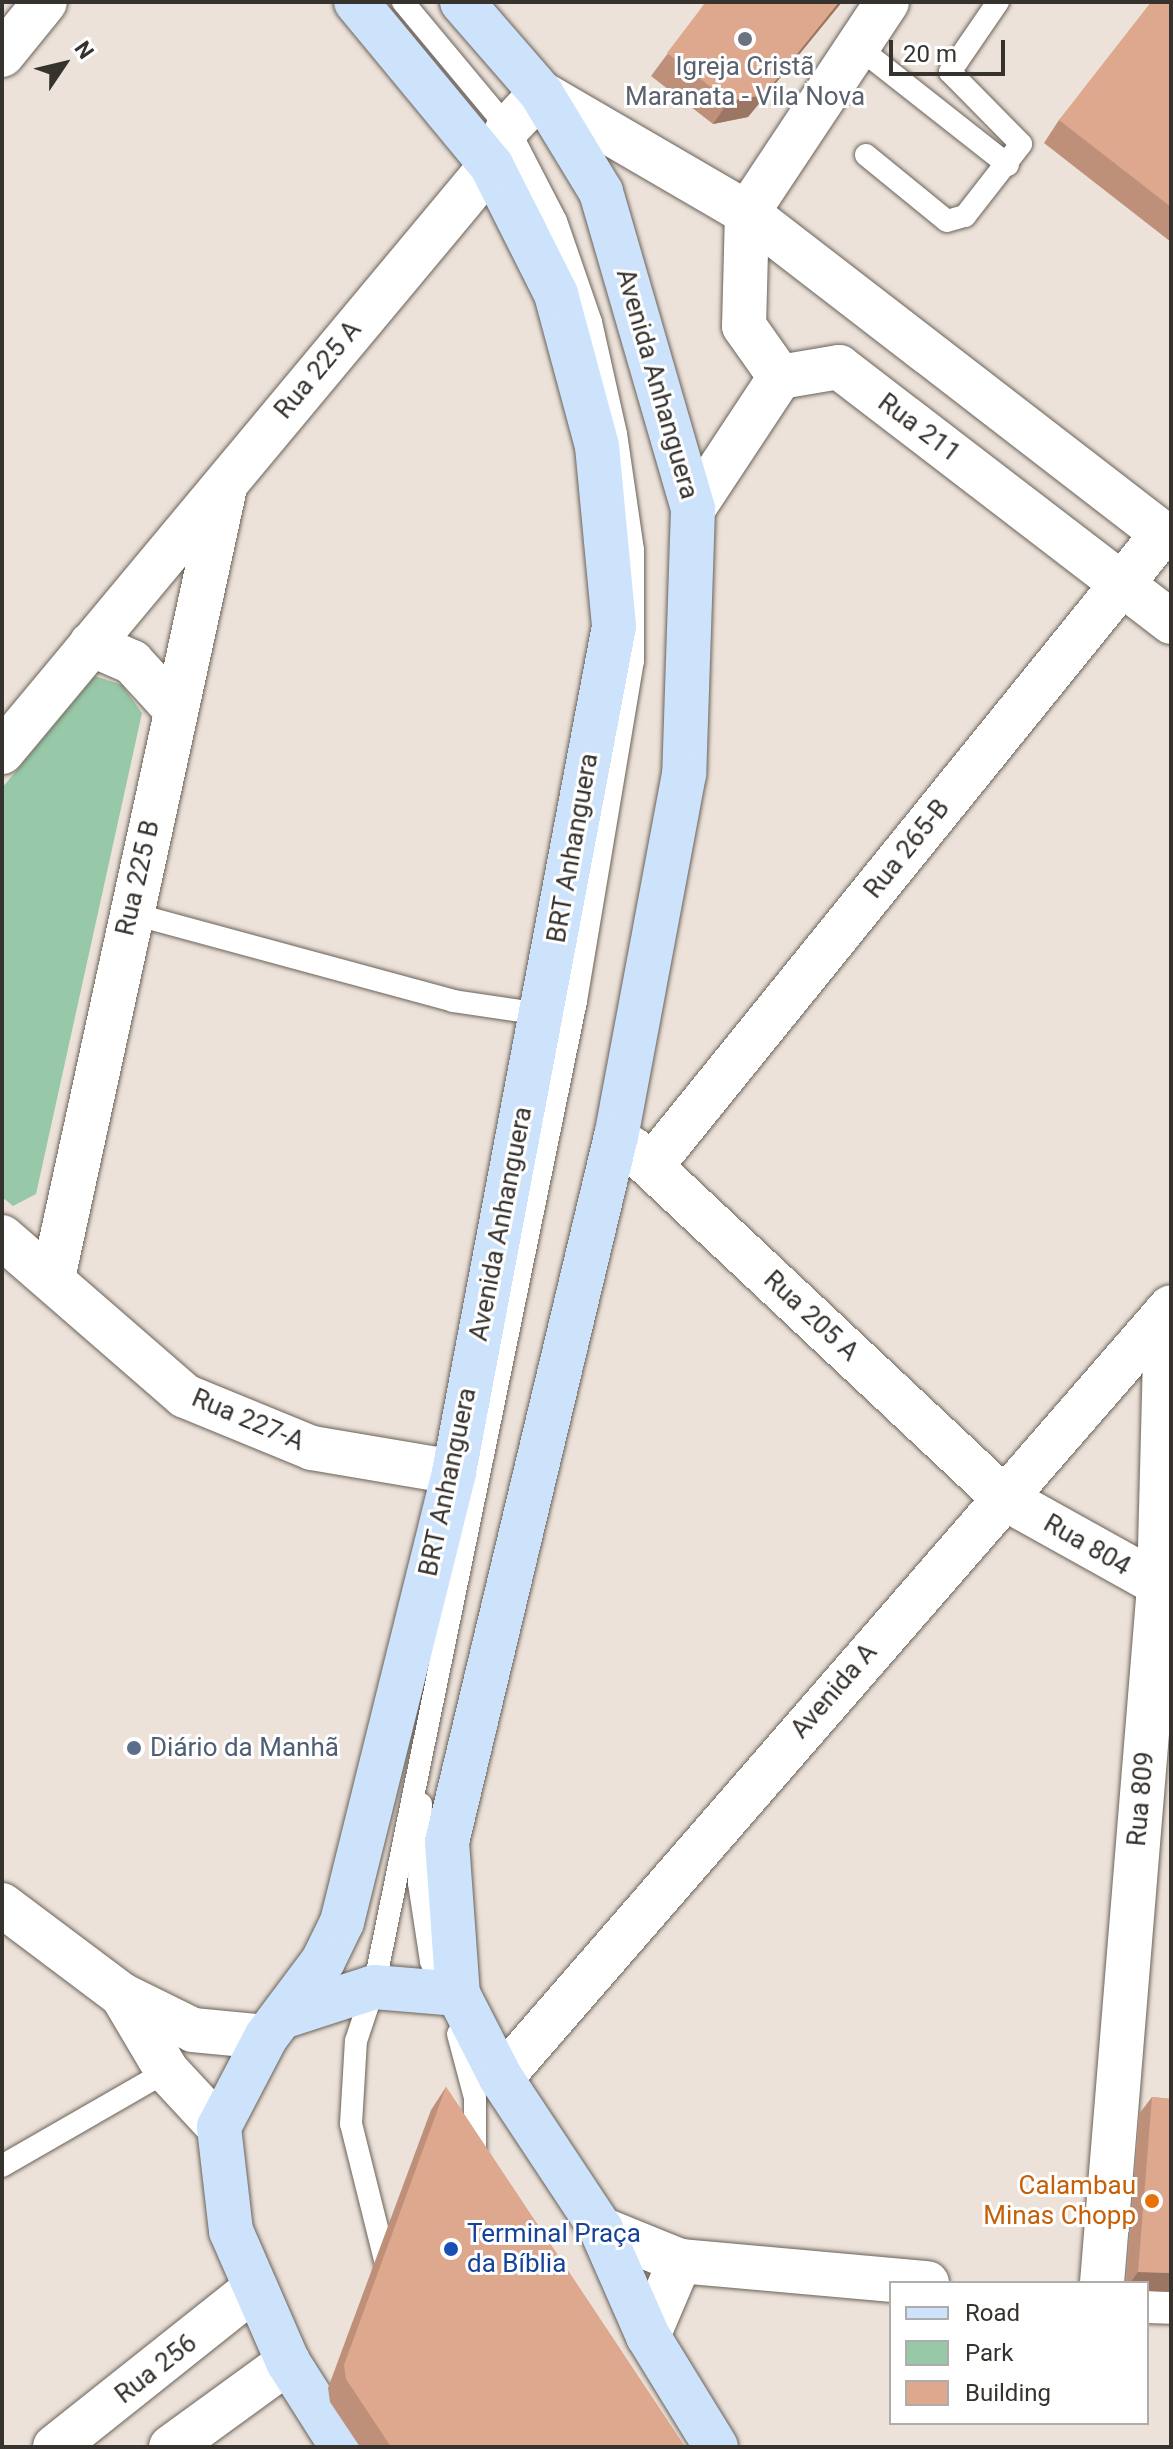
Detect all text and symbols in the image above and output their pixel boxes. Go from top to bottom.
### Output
north arrow [24,24,104,104]
scale bar [893,24,1009,74]
marker: Igreja Cristã Maranata - Vila Nova [736,30,754,48]
text: N [69,36,99,63]
text: 20 m [903,40,957,68]
place label: Igreja Cristã Maranata - Vila Nova [625,51,865,112]
street label: Avenida Anhanguera [609,265,705,503]
street label: Rua 225 A [268,315,368,425]
street label: Rua 211 [872,387,966,469]
street label: BRT Anhanguera [541,751,605,945]
street label: Rua 265-B [858,793,956,905]
street label: Rua 225 B [110,817,166,939]
street label: Avenida Anhanguera [463,1104,539,1344]
street label: Rua 205 A [757,1264,865,1368]
street label: Rua 227-A [187,1382,309,1458]
street label: BRT Anhanguera [413,1385,483,1579]
street label: Rua 804 [1038,1508,1136,1582]
street label: Avenida A [784,1637,884,1745]
place label: Diário da Manhã [150,1732,339,1764]
marker: Diário da Manhã [125,1739,143,1757]
street label: Rua 809 [1121,1750,1161,1848]
place label: Calambau Minas Chopp [983,2170,1136,2232]
marker: Calambau Minas Chopp [1143,2192,1161,2210]
place label: Terminal Praça da Bíblia [467,2218,641,2280]
marker: Terminal Praça da Bíblia [442,2240,460,2258]
legend [889,2281,1149,2425]
text: Road [965,2299,1020,2327]
street label: Rua 256 [109,2328,203,2410]
text: Park [965,2339,1013,2367]
text: Building [965,2379,1051,2407]

